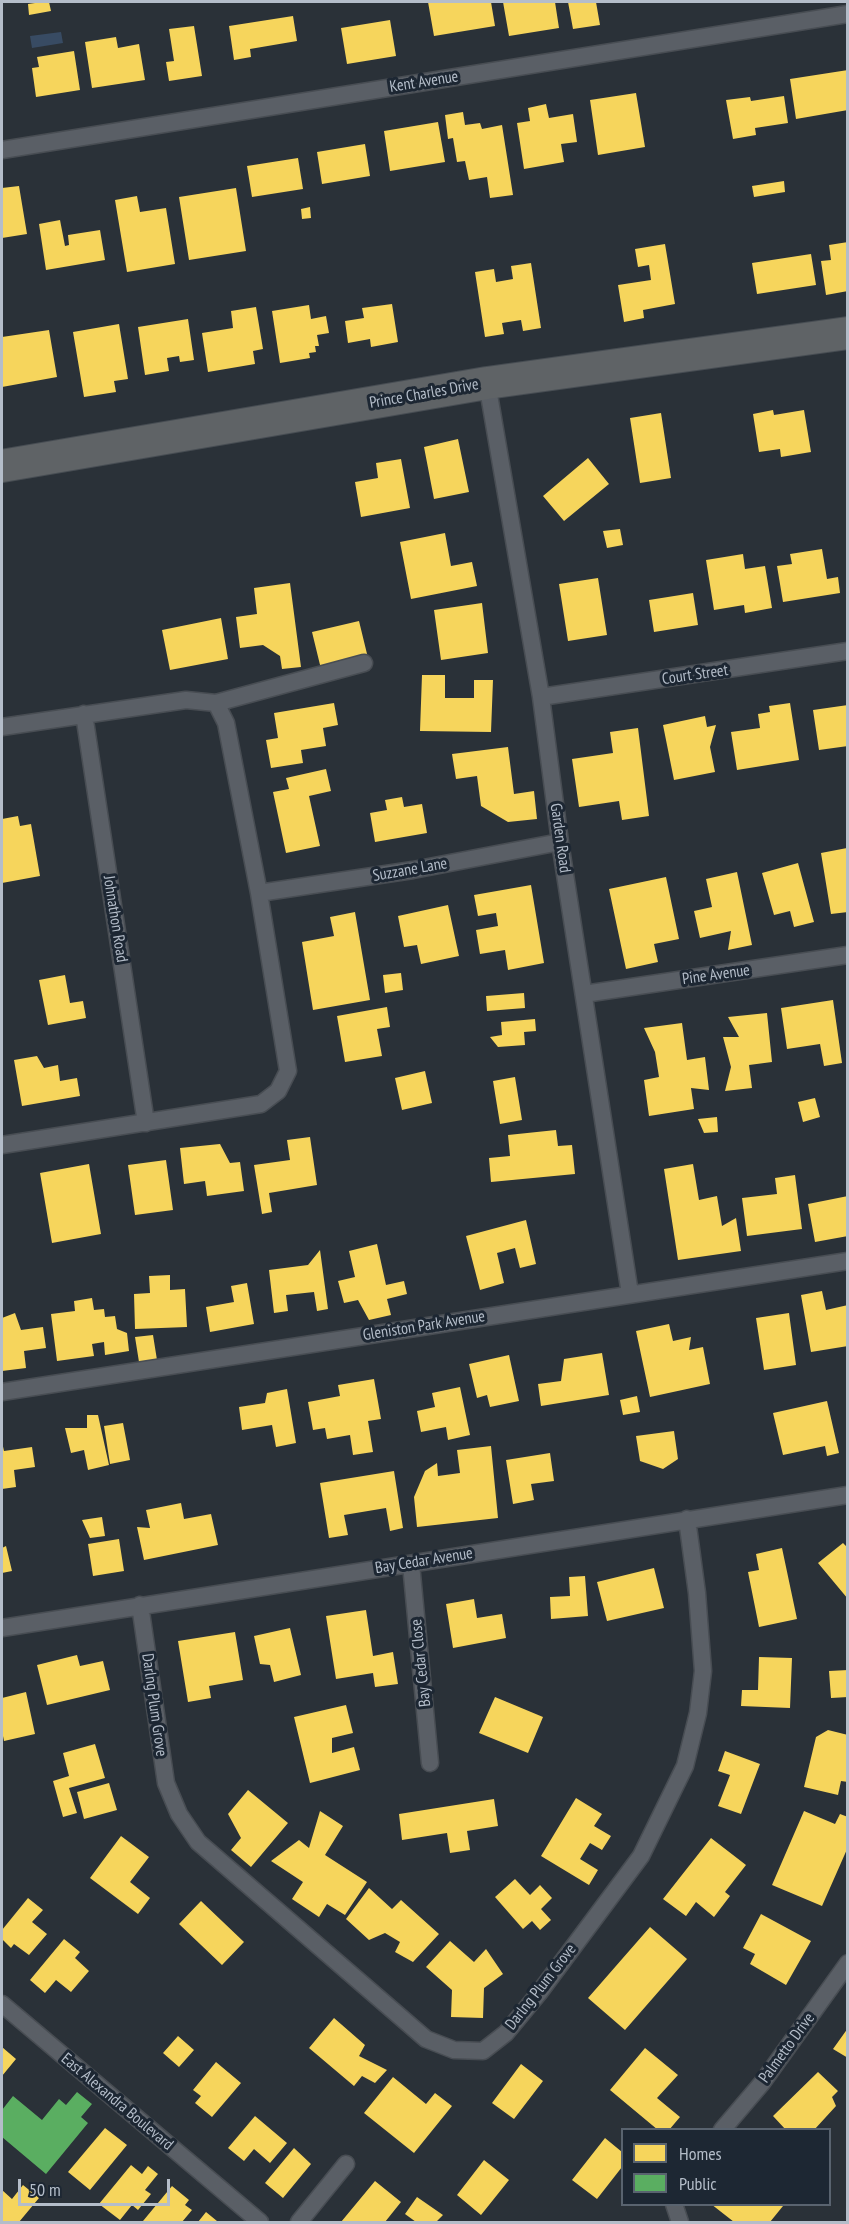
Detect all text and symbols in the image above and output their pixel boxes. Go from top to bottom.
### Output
street label: Kent Avenue [388,67,460,97]
street label: Prince Charles Drive [368,375,480,413]
street label: Court Street [661,661,729,689]
street label: Garden Road [546,802,574,874]
street label: Suzzane Lane [371,854,449,886]
street label: Johnathon Road [99,874,131,964]
street label: Pine Avenue [681,961,751,989]
street label: Gleniston Park Avenue [362,1307,486,1345]
street label: Bay Cedar Avenue [374,1544,474,1578]
street label: Bay Cedar Close [407,1618,435,1708]
street label: Darlng Plum Grove [137,1652,171,1758]
street label: Darlng Plum Grove [501,1940,581,2034]
street label: Palmetto Drive [755,2009,819,2087]
street label: East Alexandra Boulevard [57,2049,177,2155]
legend [621,2128,831,2206]
text: Homes [679,2142,722,2165]
scale bar [21,2167,172,2205]
text: Public [679,2172,717,2195]
text: 50 m [29,2178,61,2201]

